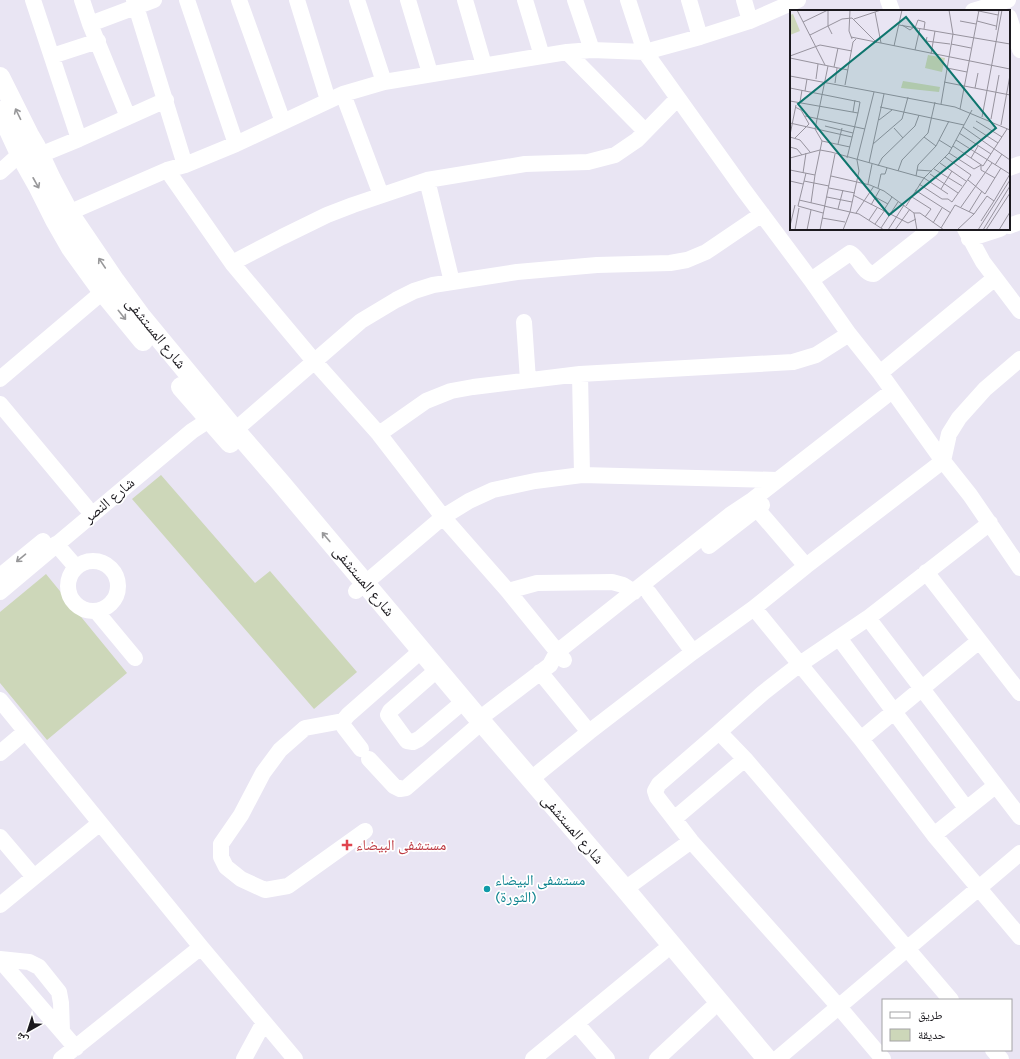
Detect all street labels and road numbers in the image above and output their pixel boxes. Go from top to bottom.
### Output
street label: شارع المستشفى [121,294,190,373]
street label: شارع النصر [79,473,139,528]
street label: شارع المستشفى [329,542,399,621]
street label: شارع المستشفى [537,790,608,868]

